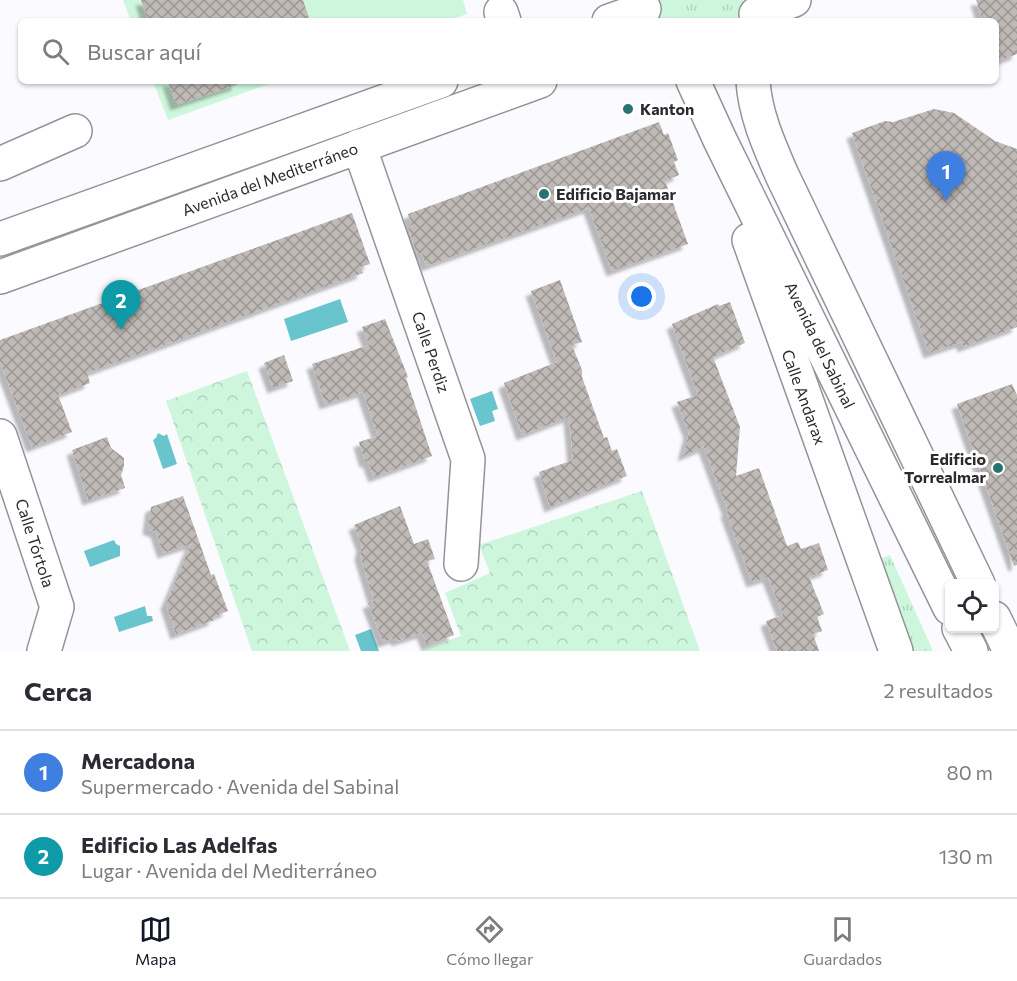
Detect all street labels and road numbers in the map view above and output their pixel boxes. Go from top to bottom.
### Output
street label: Avenida del Mediterráneo [179,138,360,219]
street label: Avenida del Sabinal [782,278,859,411]
street label: Calle Perdiz [409,309,454,395]
street label: Calle Andarax [778,347,831,447]
street label: Calle Tórtola [12,496,59,590]

